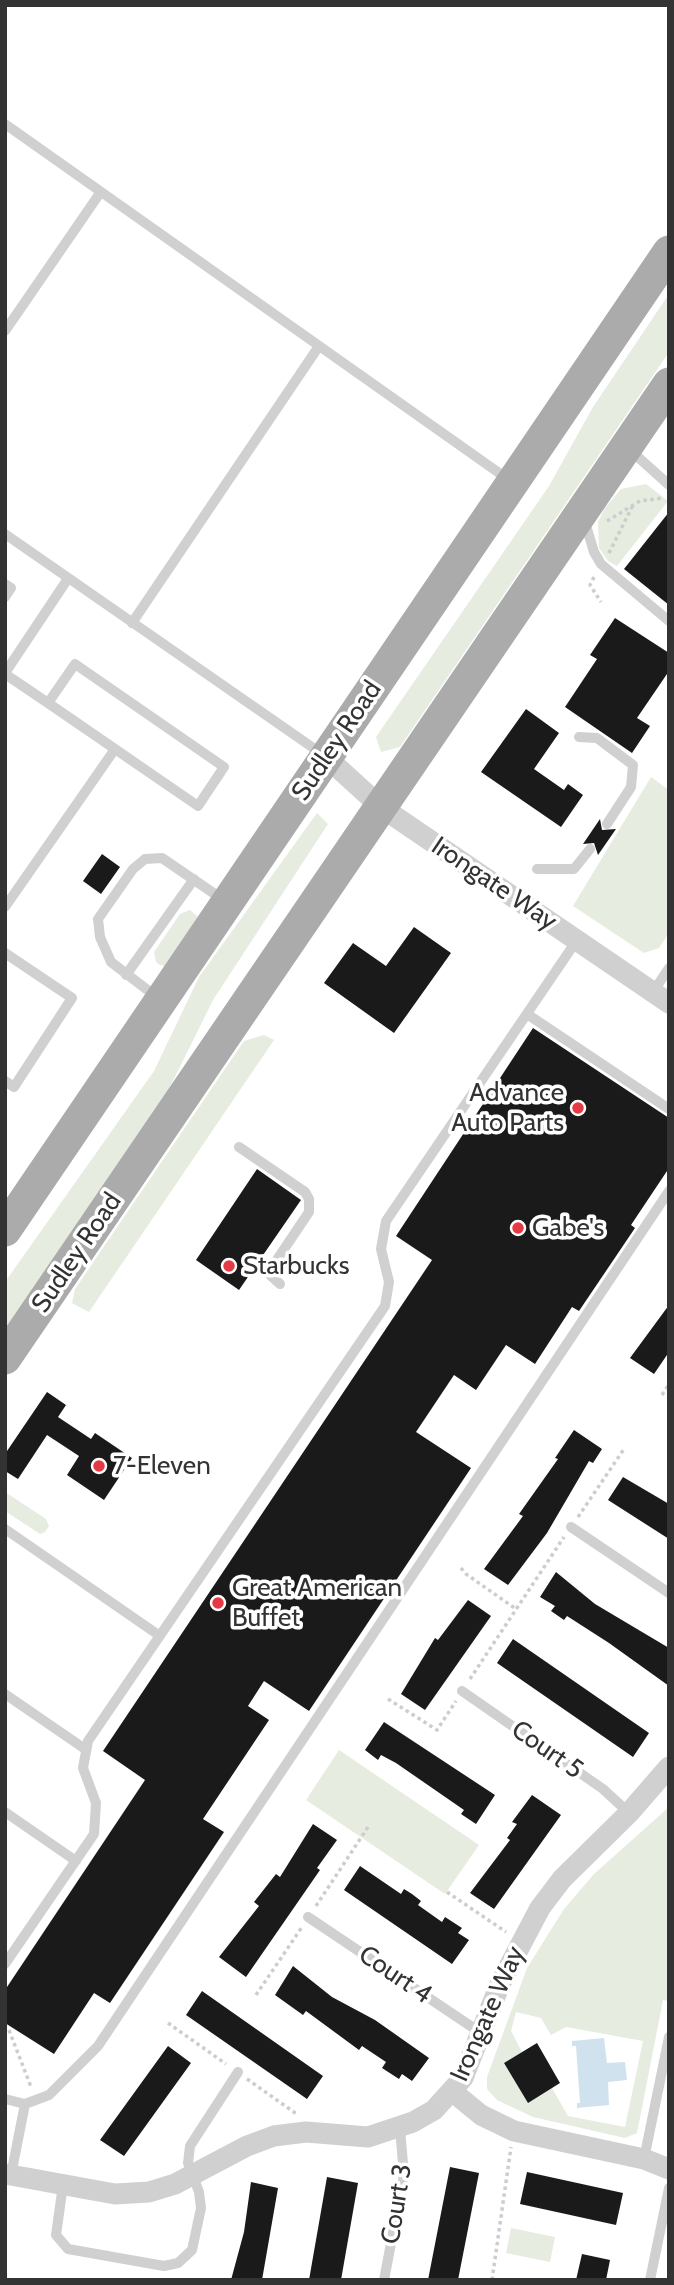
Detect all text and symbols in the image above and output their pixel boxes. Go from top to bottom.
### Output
street label: Sudley Road [286,675,388,807]
street label: Irongate Way [425,831,563,937]
place label: Advance Auto Parts [451,1077,564,1138]
marker: Advance Auto Parts [570,1100,586,1116]
street label: Sudley Road [26,1187,128,1319]
place label: Gabe's [532,1212,604,1244]
marker: Gabe's [510,1220,526,1236]
place label: Starbucks [243,1250,350,1282]
marker: Starbucks [221,1258,237,1274]
place label: 7-Eleven [113,1450,211,1482]
marker: 7-Eleven [91,1458,107,1474]
place label: Great American Buffet [232,1572,402,1634]
marker: Great American Buffet [210,1595,226,1611]
street label: Court 5 [505,1714,589,1786]
street label: Court 4 [353,1939,437,2011]
street label: Irongate Way [444,1942,532,2086]
street label: Court 3 [375,2162,419,2246]

